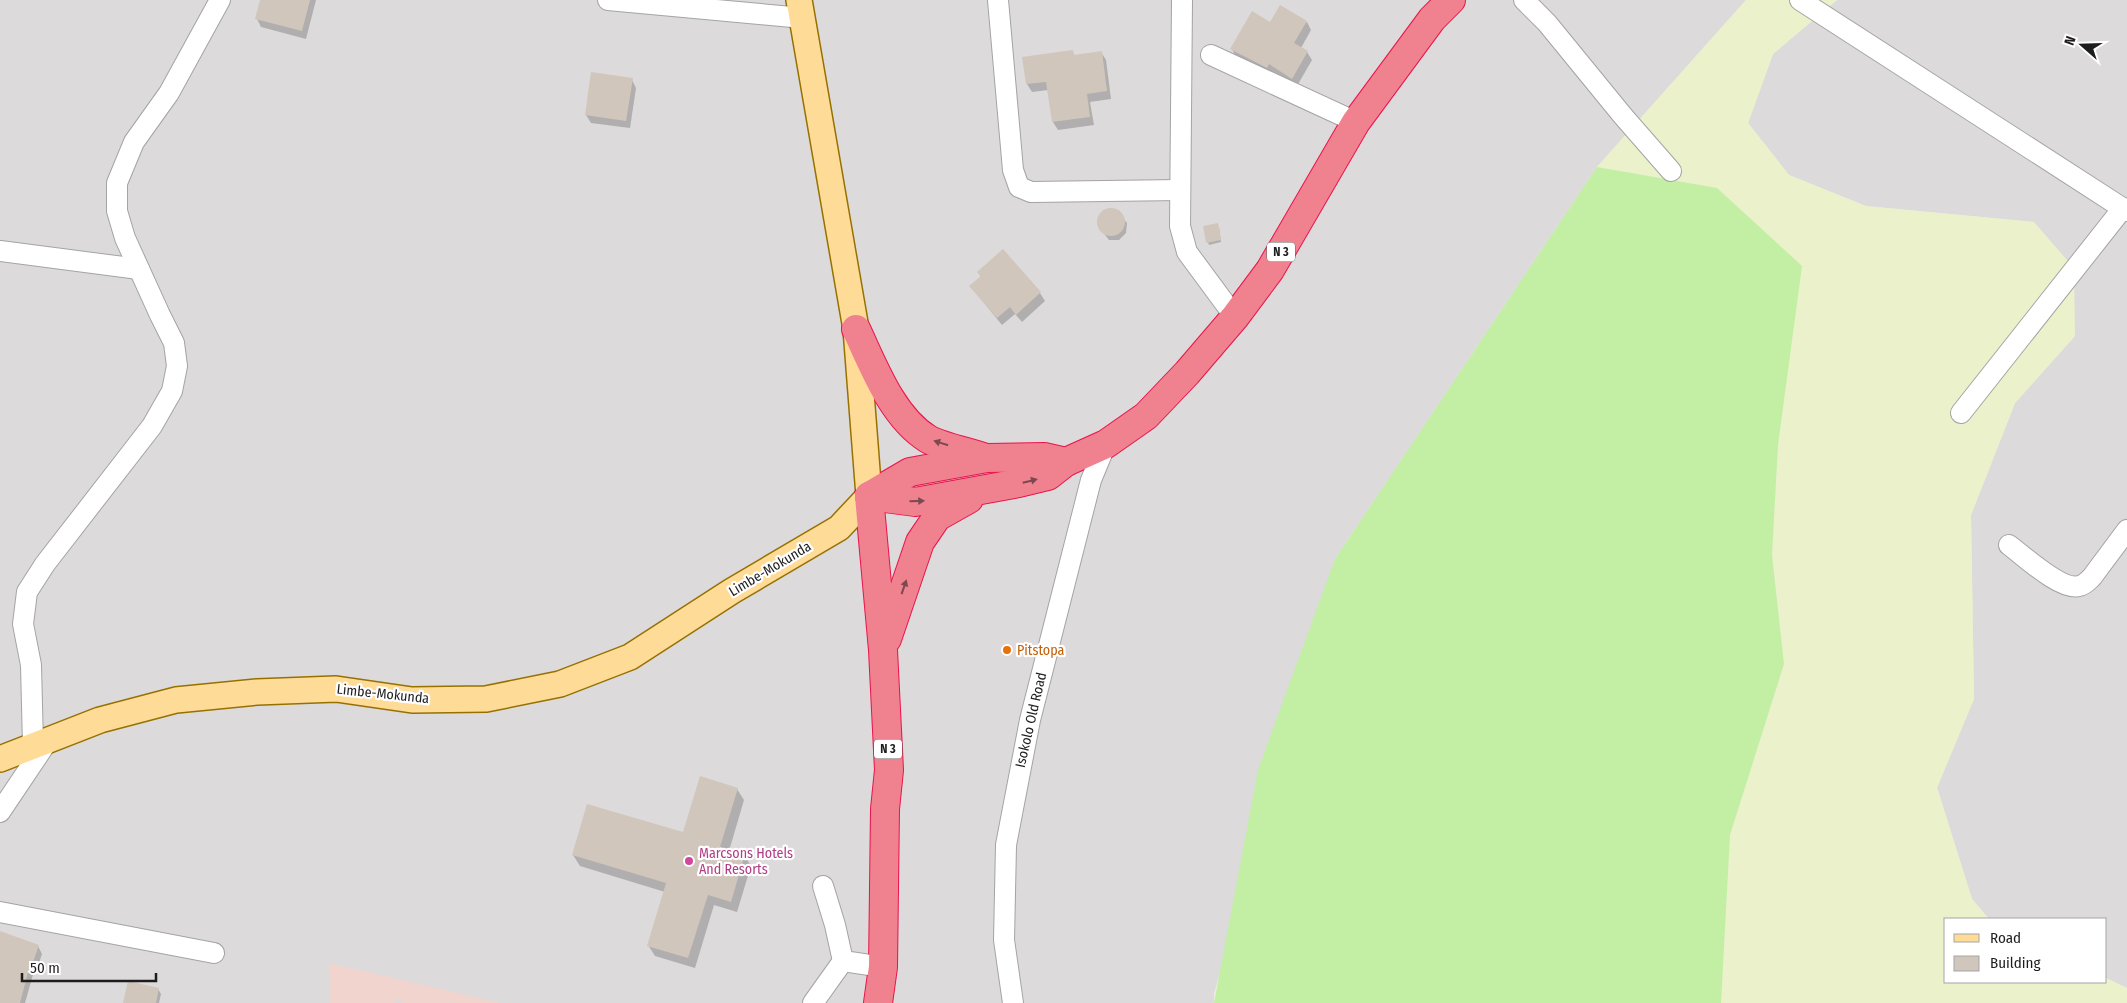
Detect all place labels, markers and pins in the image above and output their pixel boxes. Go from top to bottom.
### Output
place label: Pitstopa [1017,642,1064,659]
marker: Pitstopa [1001,644,1013,656]
place label: Marcsons Hotels And Resorts [699,845,793,878]
marker: Marcsons Hotels And Resorts [683,855,695,867]

